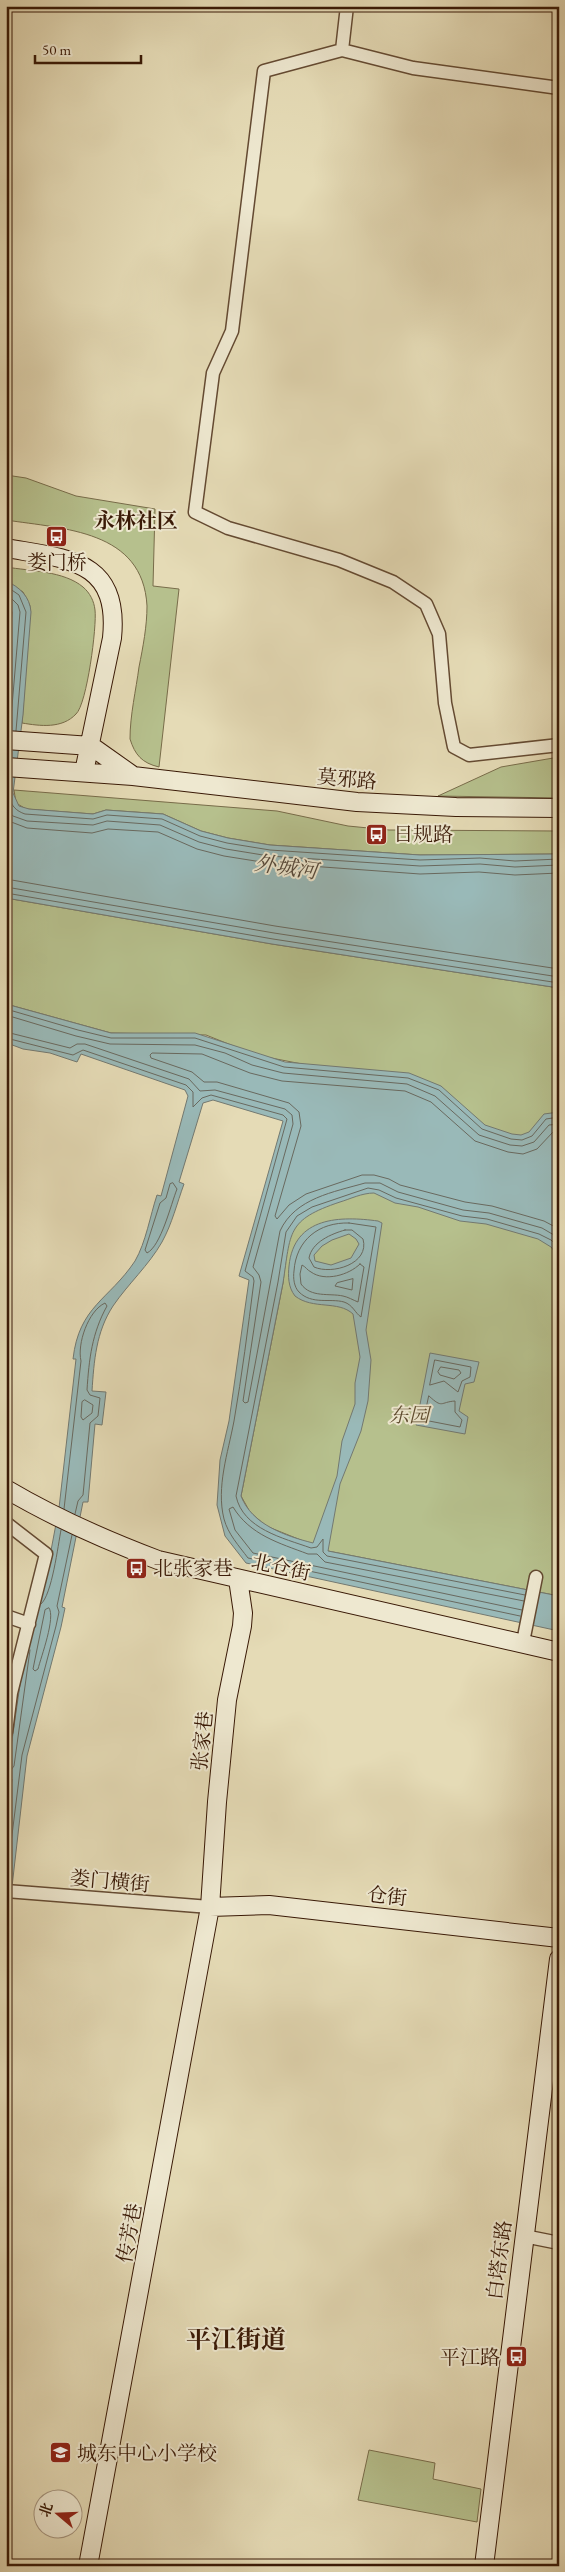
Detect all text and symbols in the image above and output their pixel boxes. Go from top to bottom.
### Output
scale bar [35,32,141,64]
text: 50 m [42,40,71,59]
district label: 永林社区 [94,507,178,534]
bus stop icon: 娄门桥 [45,524,69,548]
place label: 娄门桥 [27,549,87,575]
street label: 莫邪路 [316,763,378,795]
place label: 日规路 [393,821,453,847]
bus stop icon: 日规路 [365,822,389,846]
water label: 外城河 [253,849,323,885]
park label: 东园 [389,1402,432,1428]
street label: 北仓街 [249,1548,313,1586]
place label: 北张家巷 [153,1555,233,1581]
bus stop icon: 北张家巷 [125,1556,149,1580]
street label: 张家巷 [186,1710,218,1772]
street label: 娄门横街 [69,1865,151,1897]
street label: 仓街 [366,1881,408,1911]
street label: 传芳巷 [111,2201,147,2265]
street label: 白塔东路 [481,2219,517,2301]
district label: 平江街道 [186,2323,286,2355]
place label: 平江路 [440,2344,500,2370]
bus stop icon: 平江路 [504,2345,528,2369]
place label: 城东中心小学校 [77,2440,217,2466]
school or university icon: 城东中心小学校 [49,2441,73,2465]
north arrow [32,2490,82,2540]
text: 北 [35,2500,56,2519]

